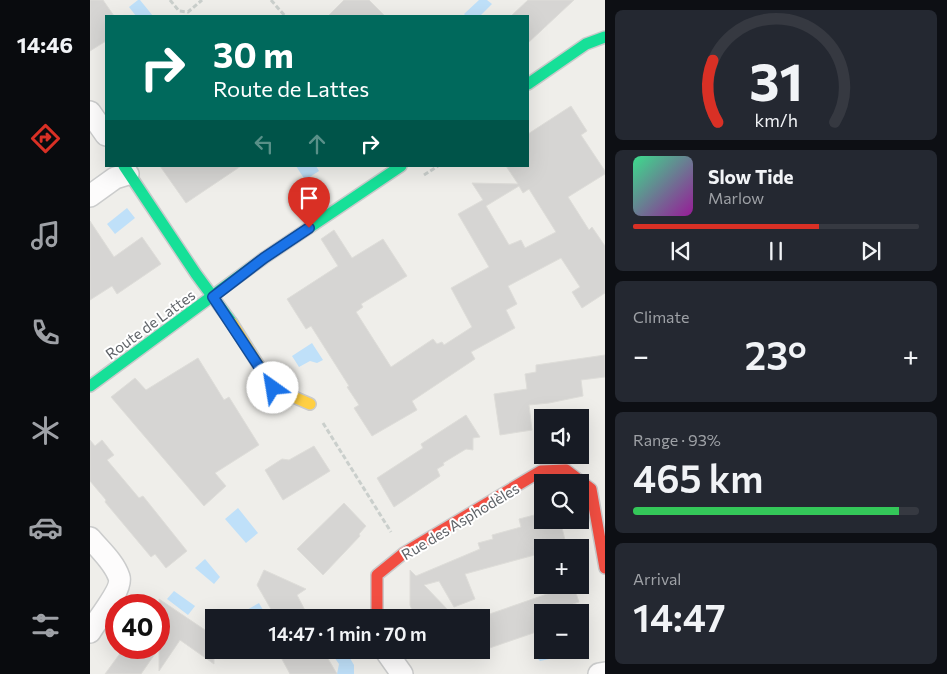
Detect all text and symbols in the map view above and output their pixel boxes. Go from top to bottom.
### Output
text: 14:46 [17,31,73,58]
text: 30 m [213,32,294,75]
icon: right [130,35,195,100]
text: 31 [749,48,803,112]
text: Route de Lattes [213,75,369,102]
text: km/h [754,109,798,131]
icon: directions [28,121,63,156]
icon: left [250,130,278,158]
icon: ahead [303,130,331,158]
icon: right [356,130,384,158]
text: Slow Tide [708,165,794,188]
pin [288,177,330,228]
icon: arrive [295,184,323,212]
text: Marlow [708,188,764,207]
icon: music [28,218,63,253]
icon: previous [667,237,695,265]
icon: pause [762,237,790,265]
icon: next [857,237,885,265]
street label: Route de Lattes [102,285,199,363]
text: Climate [633,307,689,326]
icon: phone [28,315,63,350]
text: 23° [745,331,807,378]
text: − [633,338,649,372]
text: + [903,338,919,372]
position arrow [246,361,298,413]
map controls [534,409,589,659]
button: sound [534,409,589,464]
icon: climate [28,413,63,448]
text: Range · 93% [633,430,721,449]
text: 465 km [633,454,763,501]
button: search [534,474,589,529]
street label: Rue des Asphodèles [398,479,522,563]
icon: car [28,510,63,545]
button: + [534,539,589,594]
text: Arrival [633,569,681,588]
text: 14:47 [633,593,726,640]
speed limit sign: 40 [105,594,170,659]
button: − [534,604,589,659]
icon: filters [28,608,63,643]
text: 14:47 · 1 min · 70 m [268,622,427,645]

